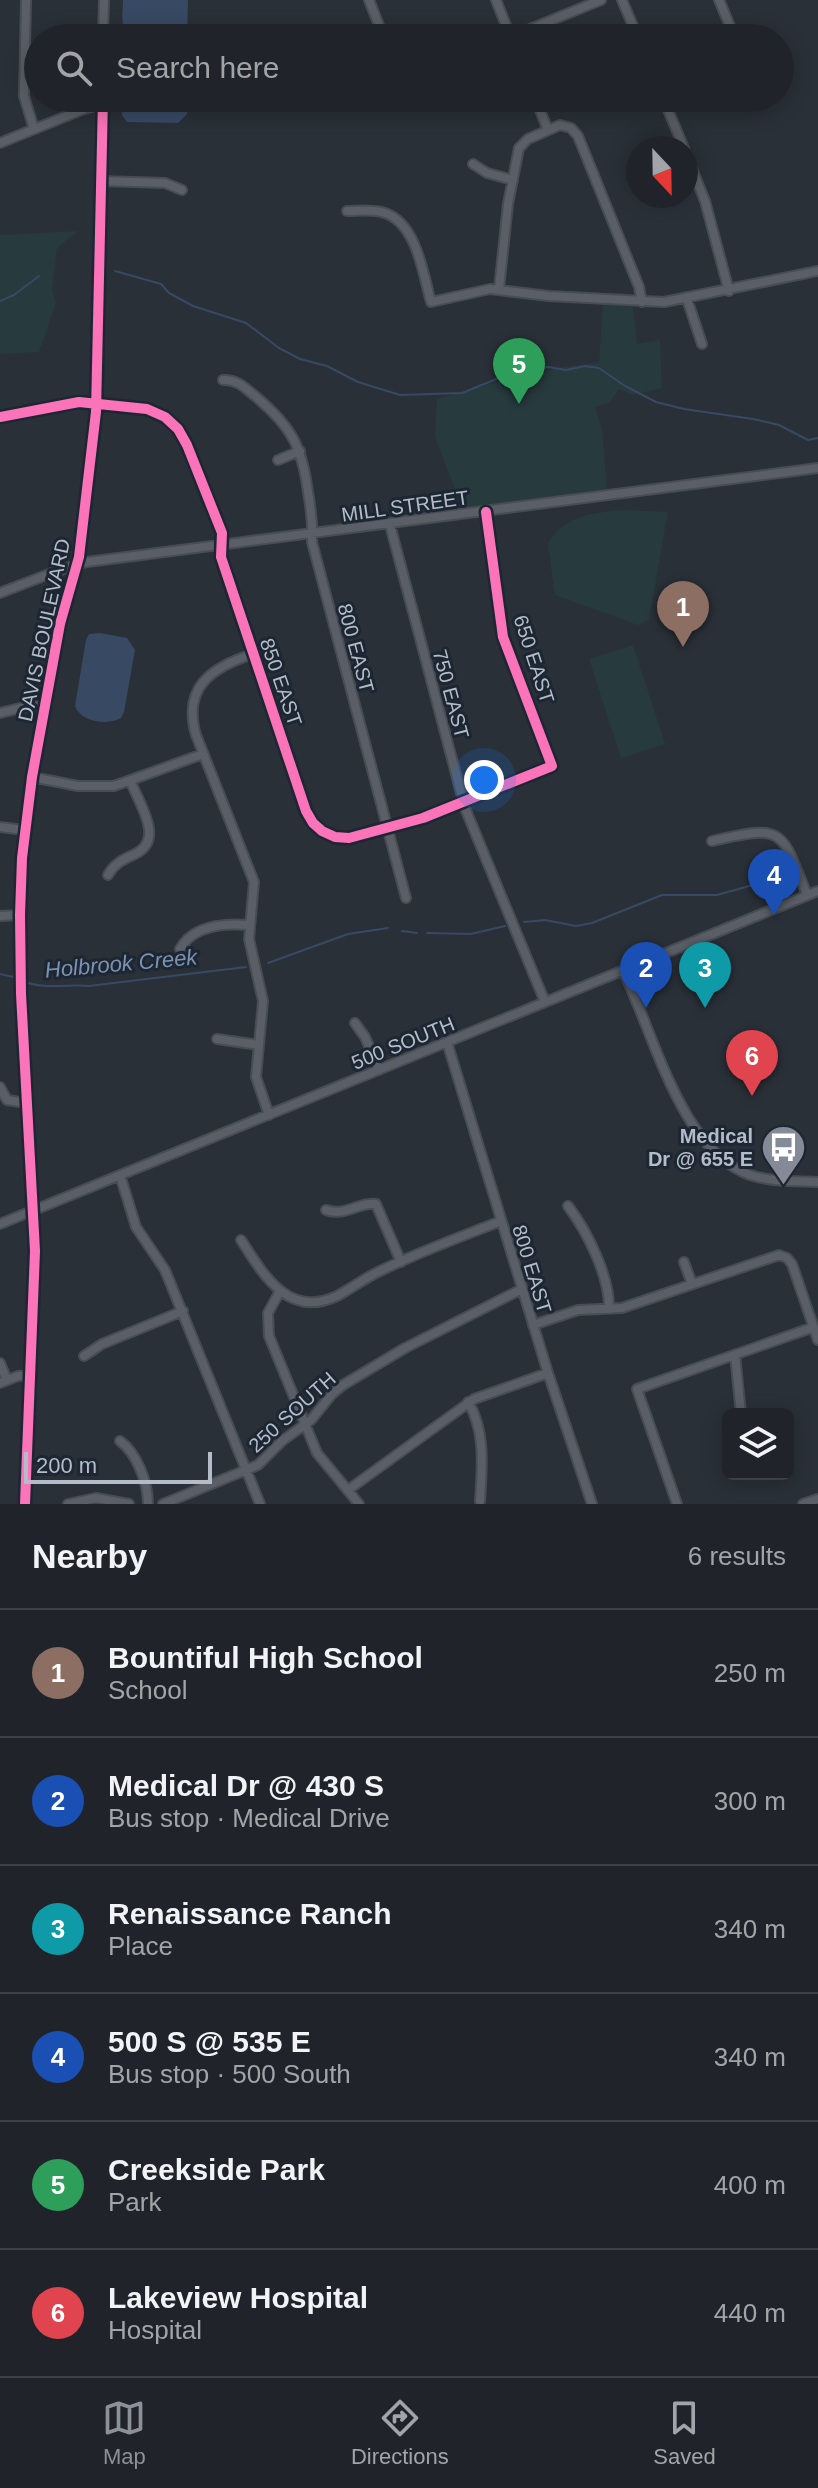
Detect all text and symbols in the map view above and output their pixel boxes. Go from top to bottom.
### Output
search box [24,24,794,112]
icon: search [52,46,96,90]
text: Search here [116,51,279,84]
north arrow [626,136,698,208]
pin: 5 [493,338,545,404]
street label: MILL STREET [340,486,470,526]
street label: DAVIS BOULEVARD [14,537,74,723]
pin: 1 [657,581,709,647]
street label: 800 EAST [334,601,378,695]
street label: 650 EAST [509,612,559,706]
street label: 850 EAST [256,635,306,729]
street label: 750 EAST [429,647,473,741]
your location [464,760,504,800]
pin: 4 [748,849,800,915]
pin: 2 [620,942,672,1008]
pin: 3 [679,942,731,1008]
water label: Holbrook Creek [44,944,199,983]
street label: 500 SOUTH [348,1012,458,1074]
pin: 6 [726,1030,778,1096]
bus stop icon: Medical Dr @ 655 E [760,1124,808,1187]
place label: Medical Dr @ 655 E [648,1125,753,1170]
street label: 800 EAST [508,1222,556,1316]
street label: 250 SOUTH [244,1367,340,1457]
map controls [722,1408,794,1480]
button: layers [722,1408,794,1480]
scale bar [24,1448,212,1484]
text: 200 m [36,1453,97,1478]
text: Nearby [32,1537,147,1575]
text: 6 results [688,1541,786,1571]
text: Bountiful High School [108,1641,423,1674]
text: 1 [51,1658,65,1688]
text: 250 m [714,1658,786,1688]
text: School [108,1675,188,1705]
text: Medical Dr @ 430 S [108,1769,384,1802]
text: 2 [51,1786,65,1816]
text: 300 m [714,1786,786,1816]
text: Bus stop · Medical Drive [108,1803,390,1833]
text: Renaissance Ranch [108,1897,391,1930]
text: 3 [51,1914,65,1944]
text: 340 m [714,1914,786,1944]
text: Place [108,1931,173,1961]
text: 500 S @ 535 E [108,2025,311,2058]
text: 4 [51,2042,65,2072]
text: 340 m [714,2042,786,2072]
text: Bus stop · 500 South [108,2059,351,2089]
text: Creekside Park [108,2153,325,2186]
text: 5 [51,2170,65,2200]
text: 400 m [714,2170,786,2200]
text: Park [108,2187,161,2217]
text: Lakeview Hospital [108,2281,368,2314]
text: 6 [51,2298,65,2328]
text: 440 m [714,2298,786,2328]
text: Hospital [108,2315,202,2345]
tab: Map [102,2396,146,2470]
tab: Directions [351,2396,449,2470]
tab: Saved [653,2396,716,2470]

